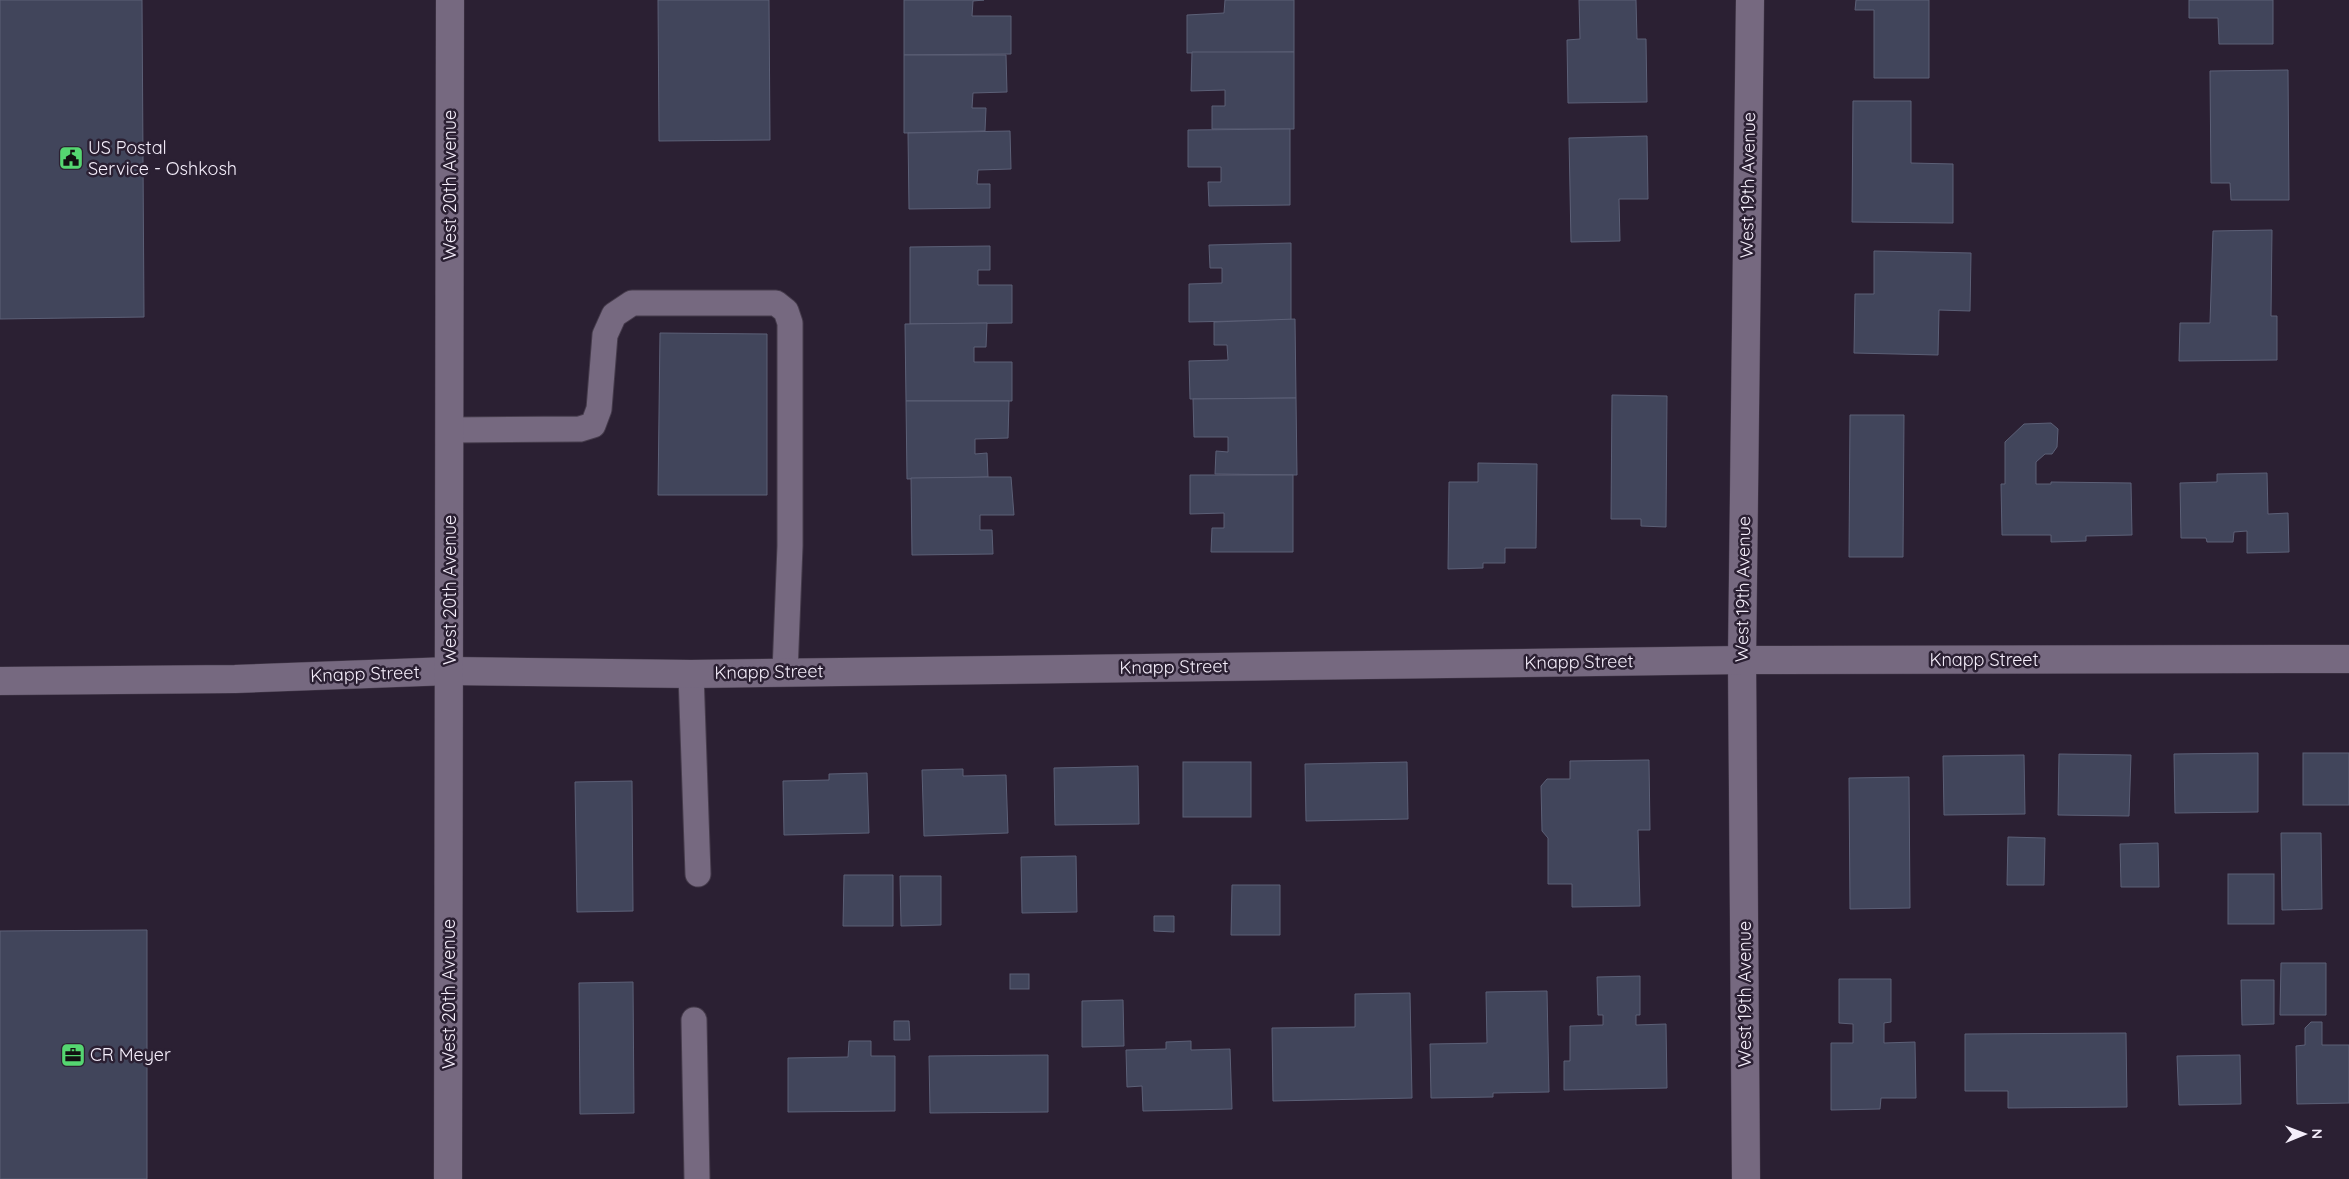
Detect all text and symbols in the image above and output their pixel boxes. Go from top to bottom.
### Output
street label: West 20th Avenue [438,110,461,260]
street label: West 19th Avenue [1735,112,1760,258]
place label: US Postal Service - Oshkosh [88,136,237,180]
public building icon: US Postal Service - Oshkosh [58,145,84,171]
street label: West 20th Avenue [438,515,461,665]
street label: West 19th Avenue [1730,516,1755,662]
street label: Knapp Street [1929,648,2039,671]
street label: Knapp Street [1524,649,1634,674]
street label: Knapp Street [1119,654,1229,679]
street label: Knapp Street [714,659,824,684]
street label: Knapp Street [310,660,420,687]
street label: West 20th Avenue [437,919,460,1069]
street label: West 19th Avenue [1733,921,1756,1067]
office icon: CR Meyer [60,1042,86,1068]
place label: CR Meyer [90,1043,171,1066]
north arrow [2279,1109,2329,1159]
text: N [2308,1128,2326,1139]

